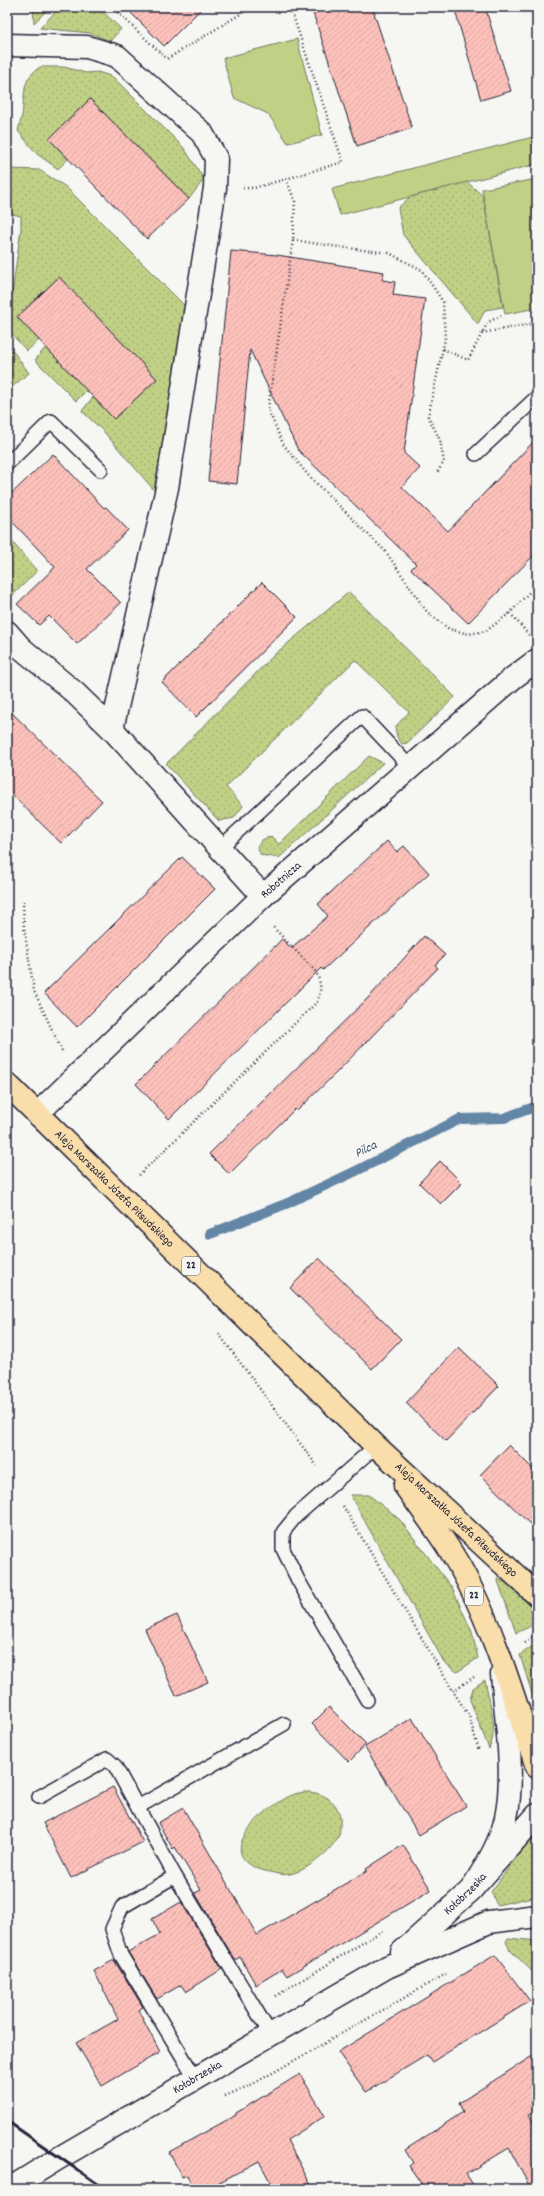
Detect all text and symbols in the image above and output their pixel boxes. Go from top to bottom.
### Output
street label: Robotnicza [257,857,305,903]
street label: Aleja Marszałka Józefa Piłsudskiego [50,1126,178,1252]
water label: Pilca [352,1136,381,1164]
road number: 22 [182,1257,200,1275]
street label: Aleja Marszałka Józefa Piłsudskiego [391,1459,521,1581]
road number: 22 [465,1587,483,1605]
street label: Kołobrzeska [440,1869,491,1919]
street label: Kołobrzeska [170,2056,226,2098]

